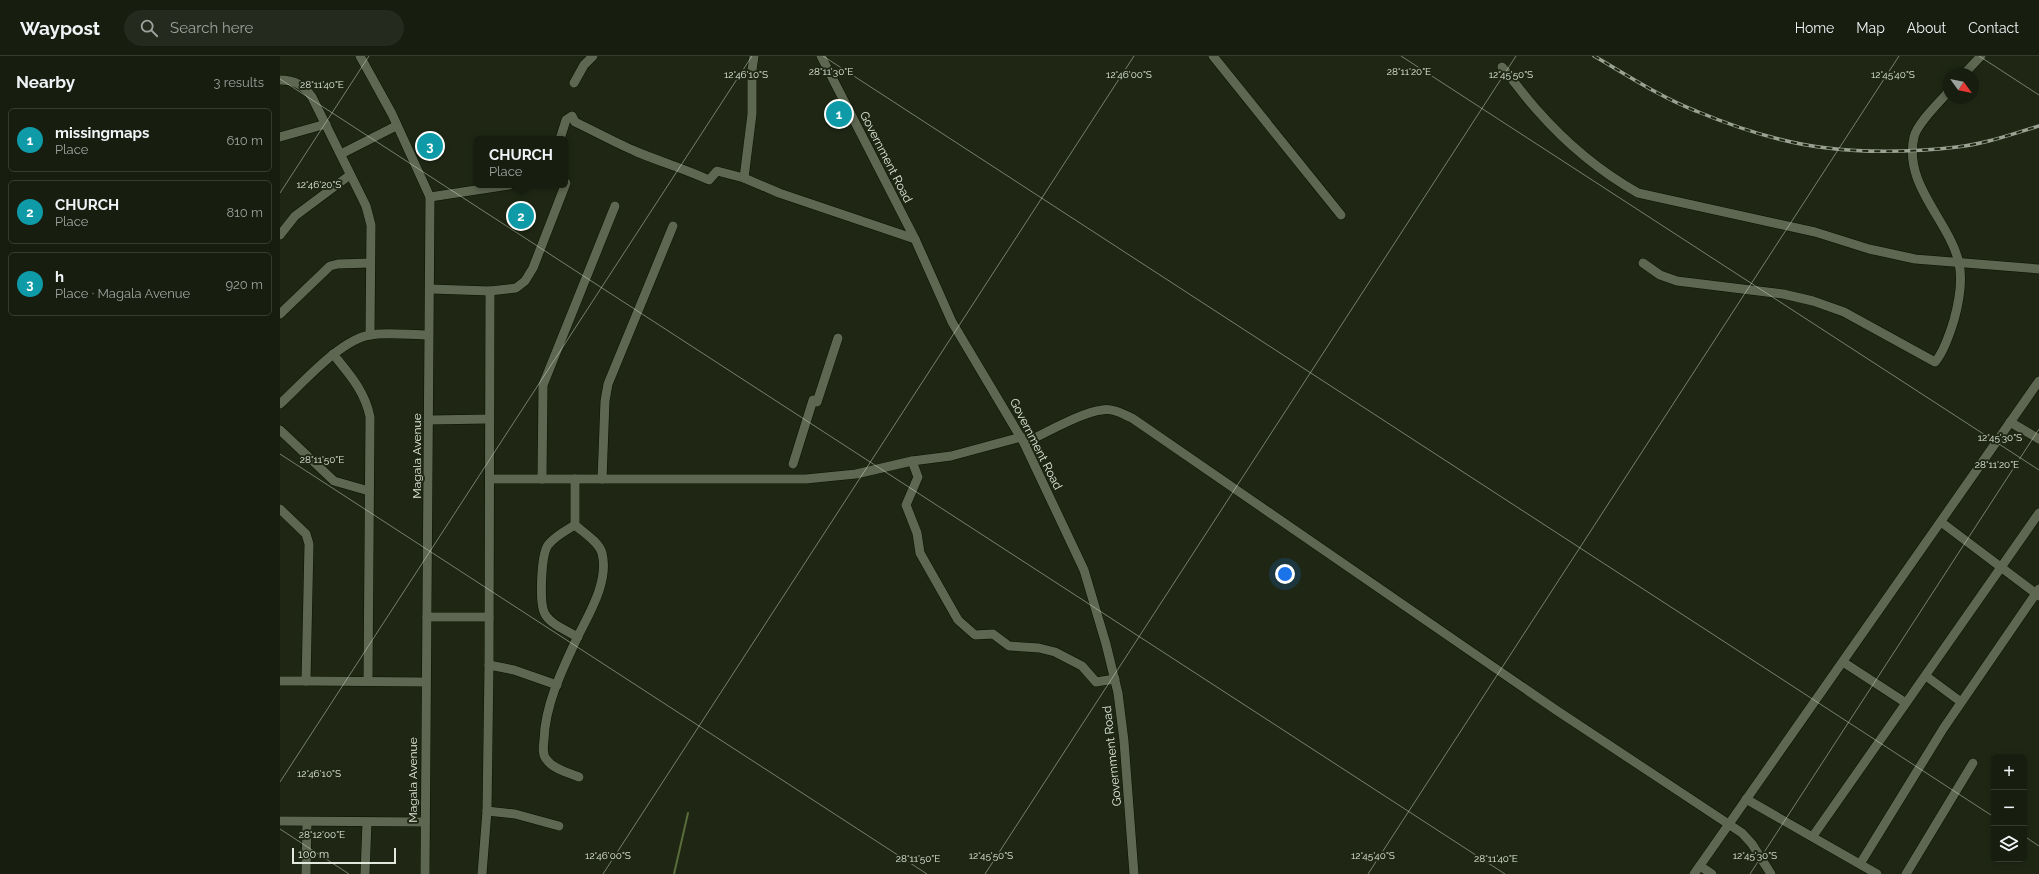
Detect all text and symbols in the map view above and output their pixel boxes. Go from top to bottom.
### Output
search box [124,10,404,46]
text: Waypost [20,17,100,39]
icon: search [138,17,160,39]
text: Search here [170,19,253,37]
text: Home [1795,20,1834,36]
text: Map [1856,20,1885,36]
text: About [1907,20,1946,36]
text: Contact [1968,20,2019,36]
text: 28°11'30"E [809,66,853,77]
text: 28°11'20"E [1387,66,1431,77]
north arrow [1943,68,1979,104]
text: 12°46'10"S [724,69,768,80]
text: 12°46'00"S [1106,69,1152,80]
text: 12°45'50"S [1489,69,1533,80]
text: 12°45'40"S [1871,69,1915,80]
text: Nearby [16,72,75,92]
text: 3 results [214,75,264,90]
text: 28°11'40"E [300,79,344,90]
pin: 1 [826,99,852,129]
street label: Government Road [857,109,915,205]
text: missingmaps [55,124,150,142]
pin: 3 [417,131,443,161]
text: 1 [27,133,33,148]
text: 610 m [226,133,263,148]
popup [474,136,568,188]
text: Place [55,142,88,157]
text: CHURCH [489,146,553,164]
text: Place [489,164,522,179]
text: 12°46'20"S [297,179,341,190]
text: CHURCH [55,196,119,214]
pin: 2 [508,201,534,231]
text: 2 [26,205,34,220]
text: 810 m [227,205,263,220]
text: Place [55,214,88,229]
text: h [55,268,64,286]
text: 3 [26,277,34,292]
text: 920 m [225,277,263,292]
text: Place · Magala Avenue [55,286,190,301]
street label: Government Road [1007,396,1065,492]
street label: Magala Avenue [410,413,424,499]
text: 12°45'30"S [1978,432,2022,443]
text: 28°11'50"E [300,454,344,465]
text: 28°11'20"E [1975,459,2019,470]
your location [1275,564,1295,584]
street label: Government Road [1100,705,1124,807]
street label: Magala Avenue [406,737,420,823]
map controls [1991,754,2027,862]
button: + [1991,754,2027,790]
text: 12°46'10"S [297,768,341,779]
button: − [1991,790,2027,826]
button: layers [1991,826,2027,862]
text: 28°12'00"E [299,829,345,840]
scale bar [292,846,396,865]
text: 100 m [298,848,329,861]
text: 12°46'00"S [585,850,631,861]
text: 12°45'50"S [969,850,1013,861]
text: 12°45'40"S [1351,850,1395,861]
text: 12°45'30"S [1733,850,1777,861]
text: 28°11'50"E [896,853,940,864]
text: 28°11'40"E [1474,853,1518,864]

